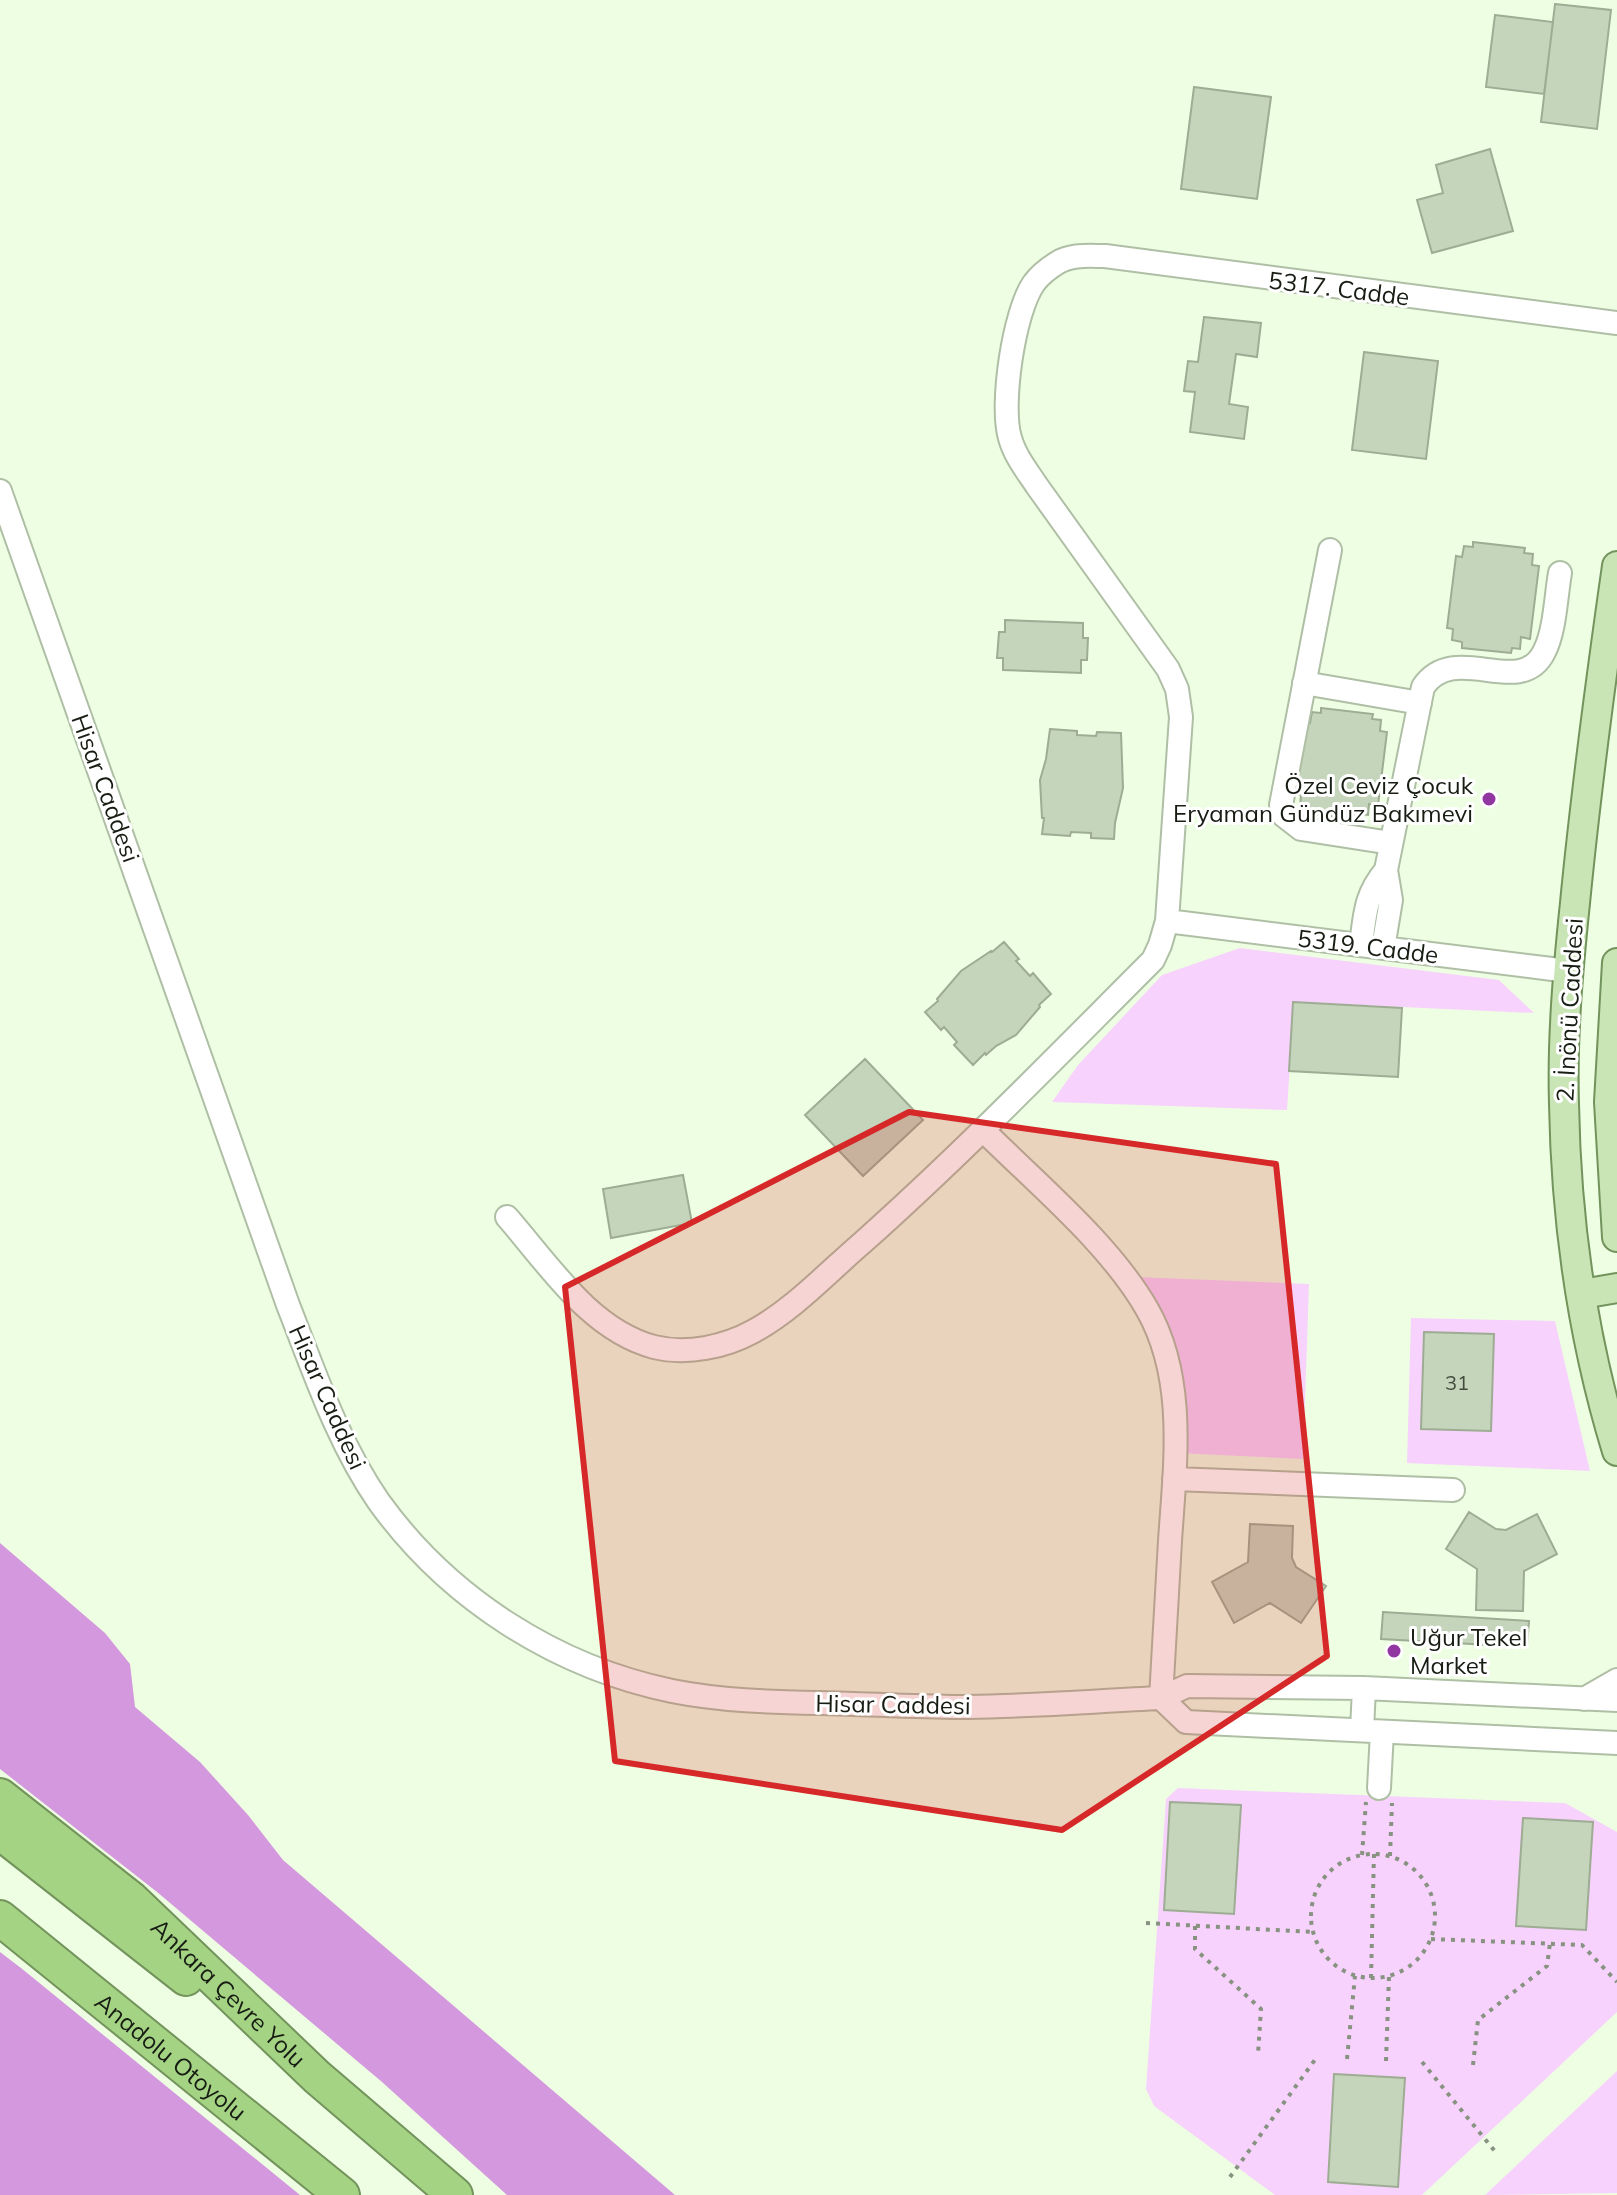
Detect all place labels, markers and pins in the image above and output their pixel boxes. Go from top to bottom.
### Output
place label: Özel Ceviz Çocuk Eryaman Gündüz Bakımevi [1173,770,1474,828]
marker: Özel Ceviz Çocuk Eryaman Gündüz Bakımevi [1480,790,1498,808]
place label: Uğur Tekel Market [1410,1622,1527,1680]
marker: Uğur Tekel Market [1385,1642,1403,1660]

